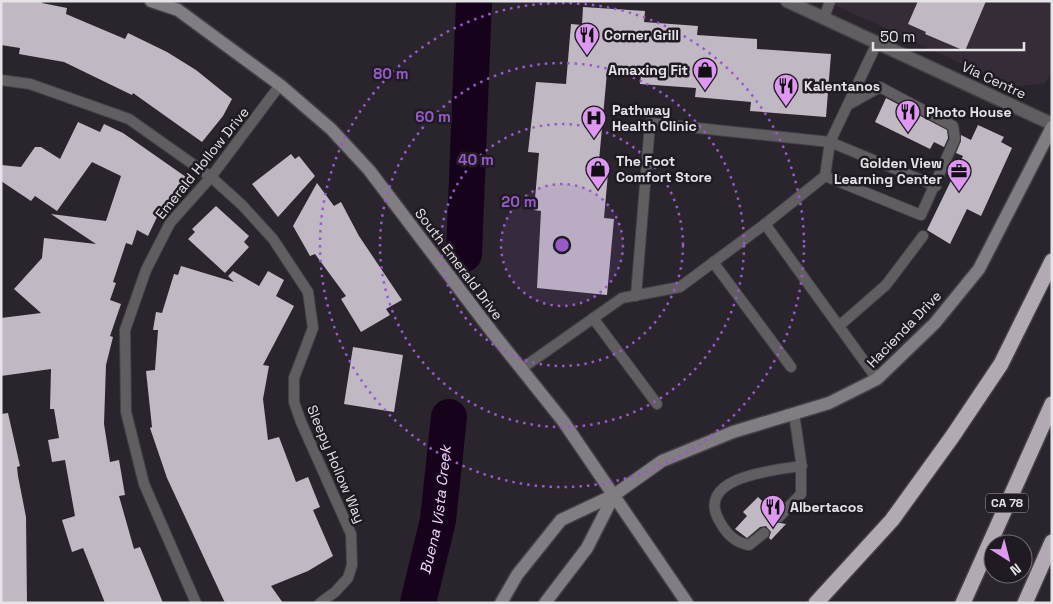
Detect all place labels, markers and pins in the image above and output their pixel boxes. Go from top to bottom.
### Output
restaurant icon: Corner Grill [574,22,600,56]
place label: Corner Grill [604,26,679,44]
shop icon: Amaxing Fit [692,57,718,91]
place label: Amaxing Fit [608,61,688,79]
restaurant icon: Kalentanos [773,73,799,107]
place label: Kalentanos [804,77,880,95]
restaurant icon: Photo House [895,99,921,133]
place label: Pathway Health Clinic [612,101,697,135]
place label: Photo House [926,103,1011,121]
hospital icon: Pathway Health Clinic [581,105,607,139]
place label: The Foot Comfort Store [616,152,712,186]
place label: Golden View Learning Center [834,154,942,188]
shop icon: The Foot Comfort Store [585,156,611,190]
office icon: Golden View Learning Center [946,158,972,192]
centre of rings [553,236,571,254]
restaurant icon: Albertacos [760,494,786,528]
place label: Albertacos [790,498,864,516]

